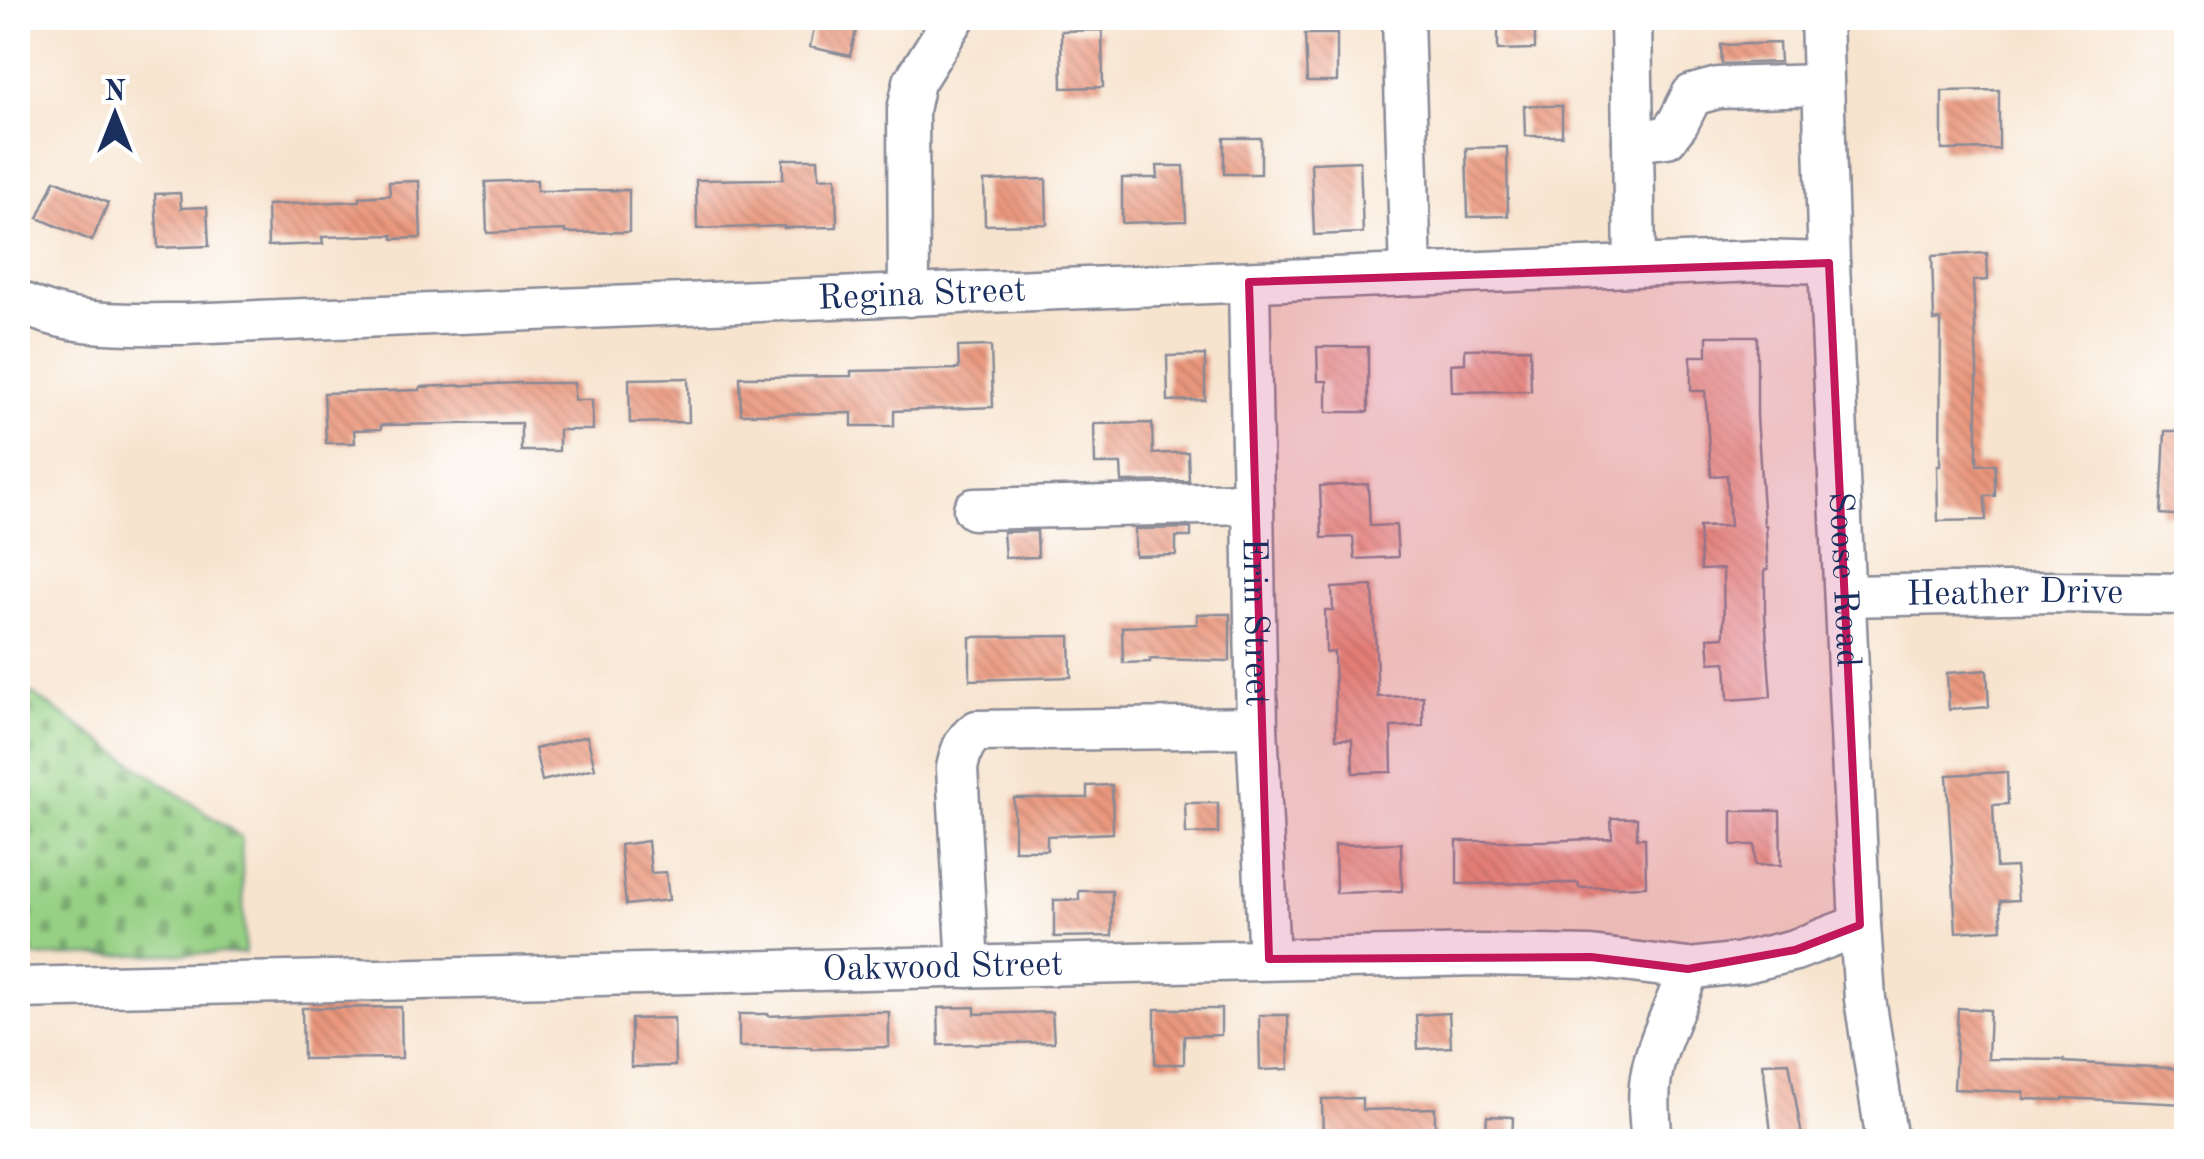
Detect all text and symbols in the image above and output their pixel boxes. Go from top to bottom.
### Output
north arrow [65,65,165,165]
text: N [104,79,126,107]
street label: Regina Street [817,273,1027,316]
street label: Soose Road [1822,491,1865,668]
street label: Erin Street [1236,537,1274,707]
street label: Heather Drive [1906,574,2124,612]
street label: Oakwood Street [822,947,1064,987]

